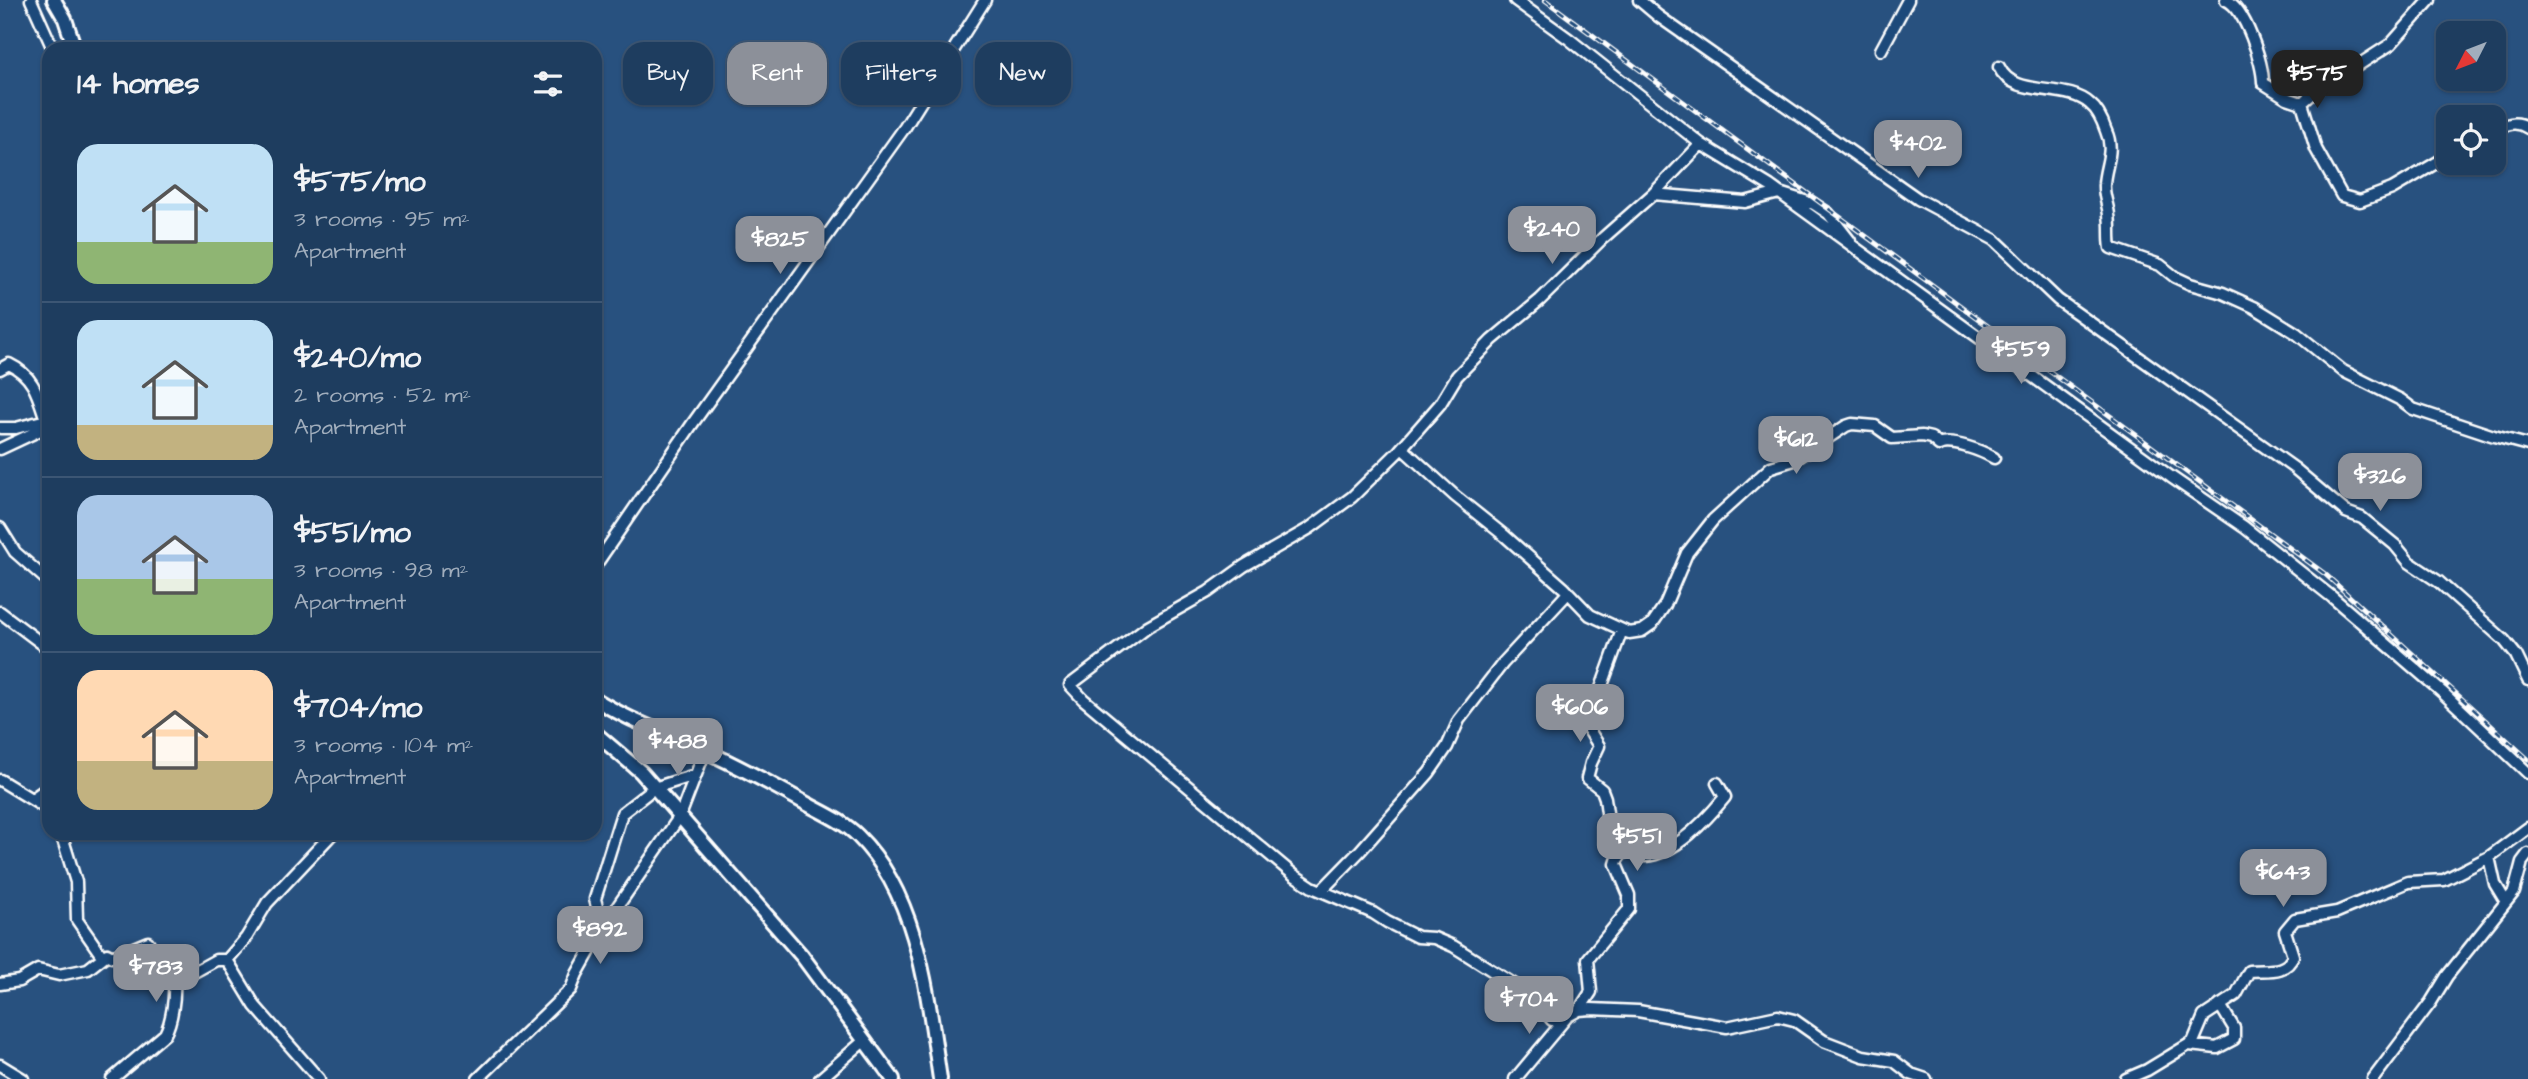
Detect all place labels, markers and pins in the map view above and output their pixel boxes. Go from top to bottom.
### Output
pin: $575 [2276,50,2358,110]
pin: $402 [1877,120,1959,180]
pin: $240 [1511,206,1593,266]
pin: $825 [739,216,821,276]
pin: $559 [1980,326,2062,386]
pin: $612 [1755,416,1837,476]
pin: $326 [2339,454,2421,513]
pin: $606 [1539,684,1621,744]
pin: $488 [637,718,719,778]
pin: $551 [1596,814,1678,873]
pin: $643 [2242,850,2324,909]
pin: $892 [559,906,641,966]
pin: $783 [115,944,197,1004]
pin: $704 [1488,976,1570,1036]

